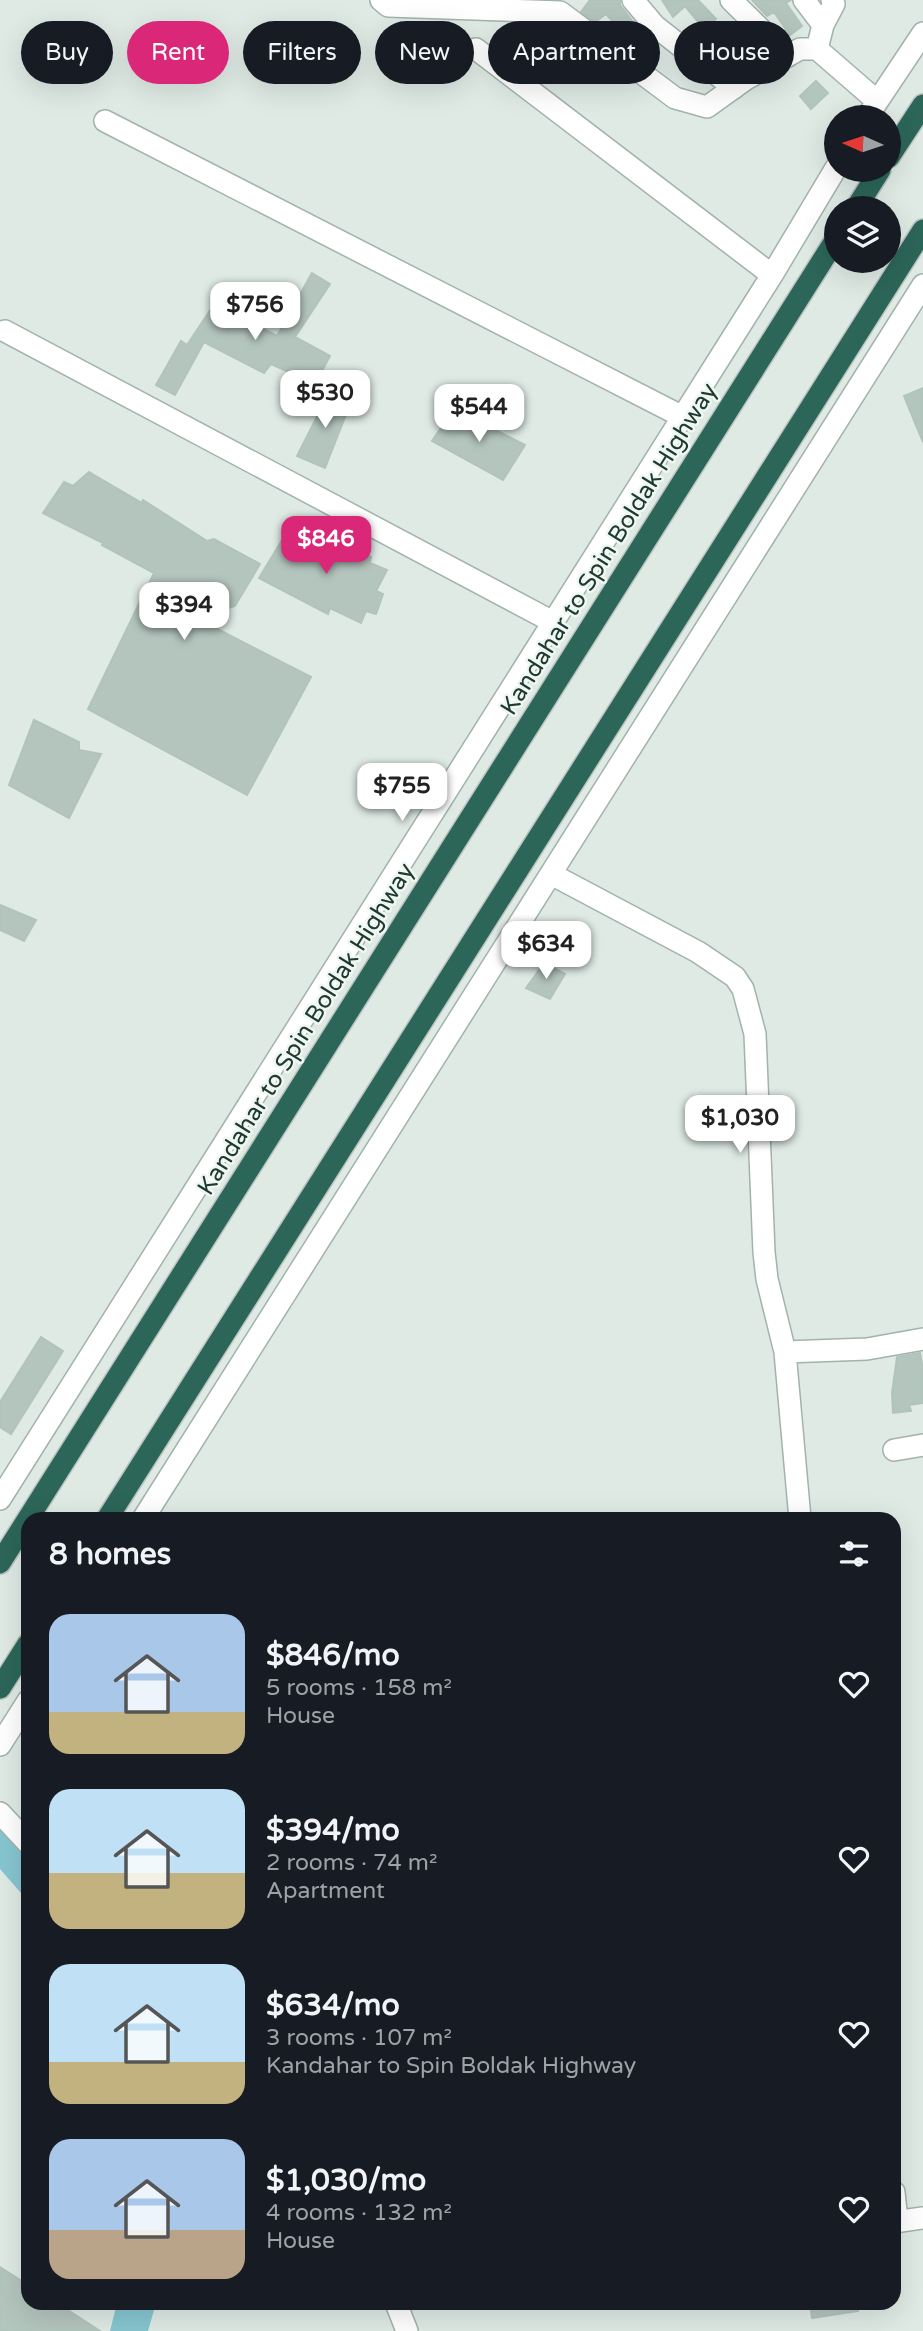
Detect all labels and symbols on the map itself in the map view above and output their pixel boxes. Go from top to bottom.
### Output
north arrow [824,105,901,182]
pin: $756 [214,282,296,342]
pin: $530 [284,370,366,430]
street label: Kandahar to Spin Boldak Highway [494,377,724,720]
pin: $544 [438,384,520,444]
pin: $846 [285,516,367,576]
pin: $394 [143,582,225,642]
pin: $755 [361,764,443,823]
street label: Kandahar to Spin Boldak Highway [191,857,421,1200]
pin: $634 [505,922,587,981]
pin: $1,030 [683,1096,797,1155]

